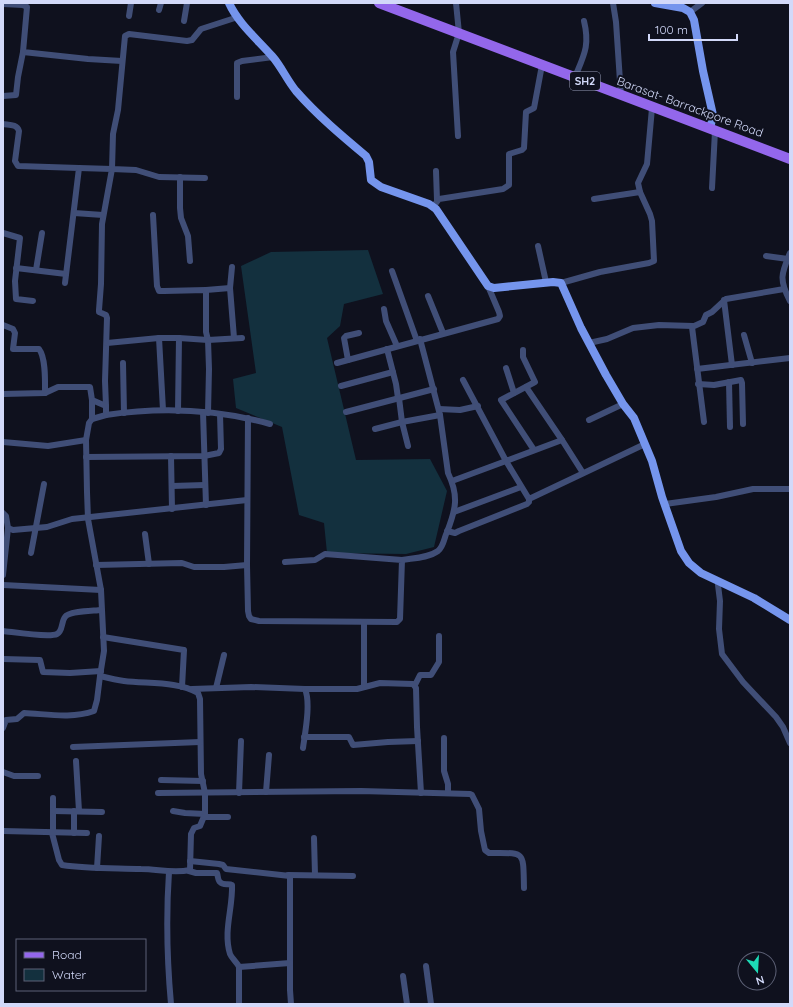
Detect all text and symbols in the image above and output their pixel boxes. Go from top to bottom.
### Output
scale bar [649,16,737,42]
text: 100 m [655,22,688,37]
road number: SH2 [570,72,600,90]
street label: Barasat- Barrackpore Road [615,73,765,140]
legend [16,939,146,991]
text: Road [52,947,82,962]
north arrow [737,951,777,991]
text: Water [52,967,87,982]
text: N [754,973,766,988]

